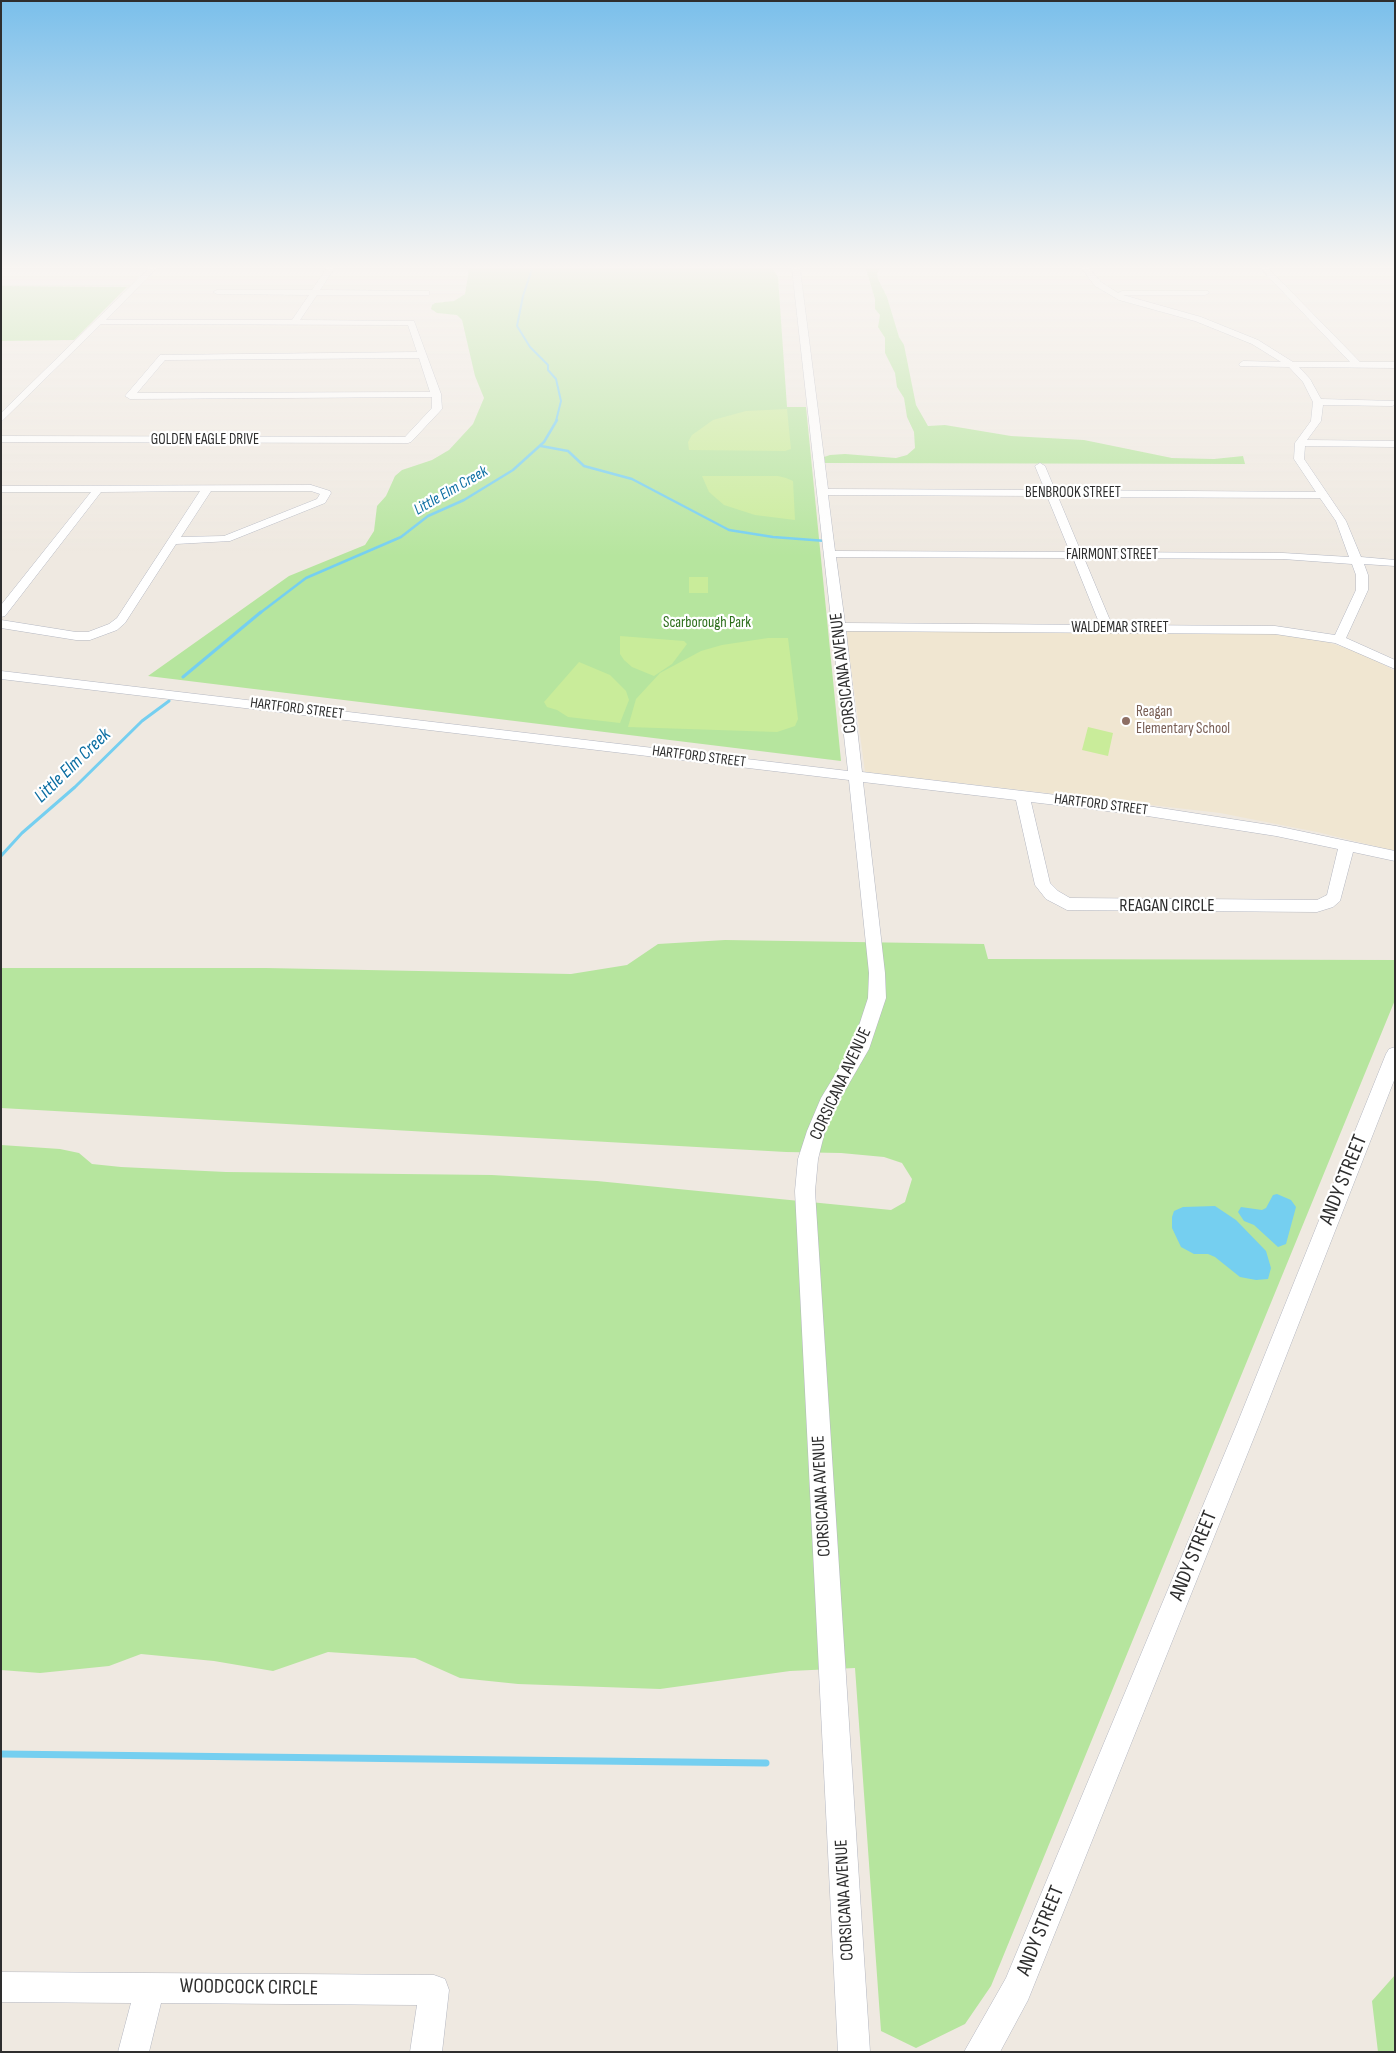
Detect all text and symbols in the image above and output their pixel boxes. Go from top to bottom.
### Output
street label: GOLDEN EAGLE DRIVE [151,431,259,449]
water label: Little Elm Creek [411,462,491,520]
street label: BENBROOK STREET [1025,484,1121,502]
street label: FAIRMONT STREET [1066,546,1158,564]
street label: CORSICANA AVENUE [826,611,862,735]
park label: Scarborough Park [663,614,751,632]
street label: WALDEMAR STREET [1071,619,1169,637]
street label: HARTFORD STREET [249,694,345,724]
place label: Reagan Elementary School [1136,703,1230,738]
marker: Reagan Elementary School [1120,715,1132,727]
water label: Little Elm Creek [30,724,116,808]
street label: HARTFORD STREET [651,742,747,772]
street label: HARTFORD STREET [1053,790,1149,820]
street label: REAGAN CIRCLE [1119,895,1215,917]
street label: CORSICANA AVENUE [806,1024,876,1144]
street label: ANDY STREET [1315,1131,1373,1229]
street label: CORSICANA AVENUE [808,1435,836,1557]
street label: ANDY STREET [1165,1507,1223,1605]
street label: CORSICANA AVENUE [831,1839,859,1961]
street label: ANDY STREET [1012,1882,1070,1980]
street label: WOODCOCK CIRCLE [179,1974,319,2002]

